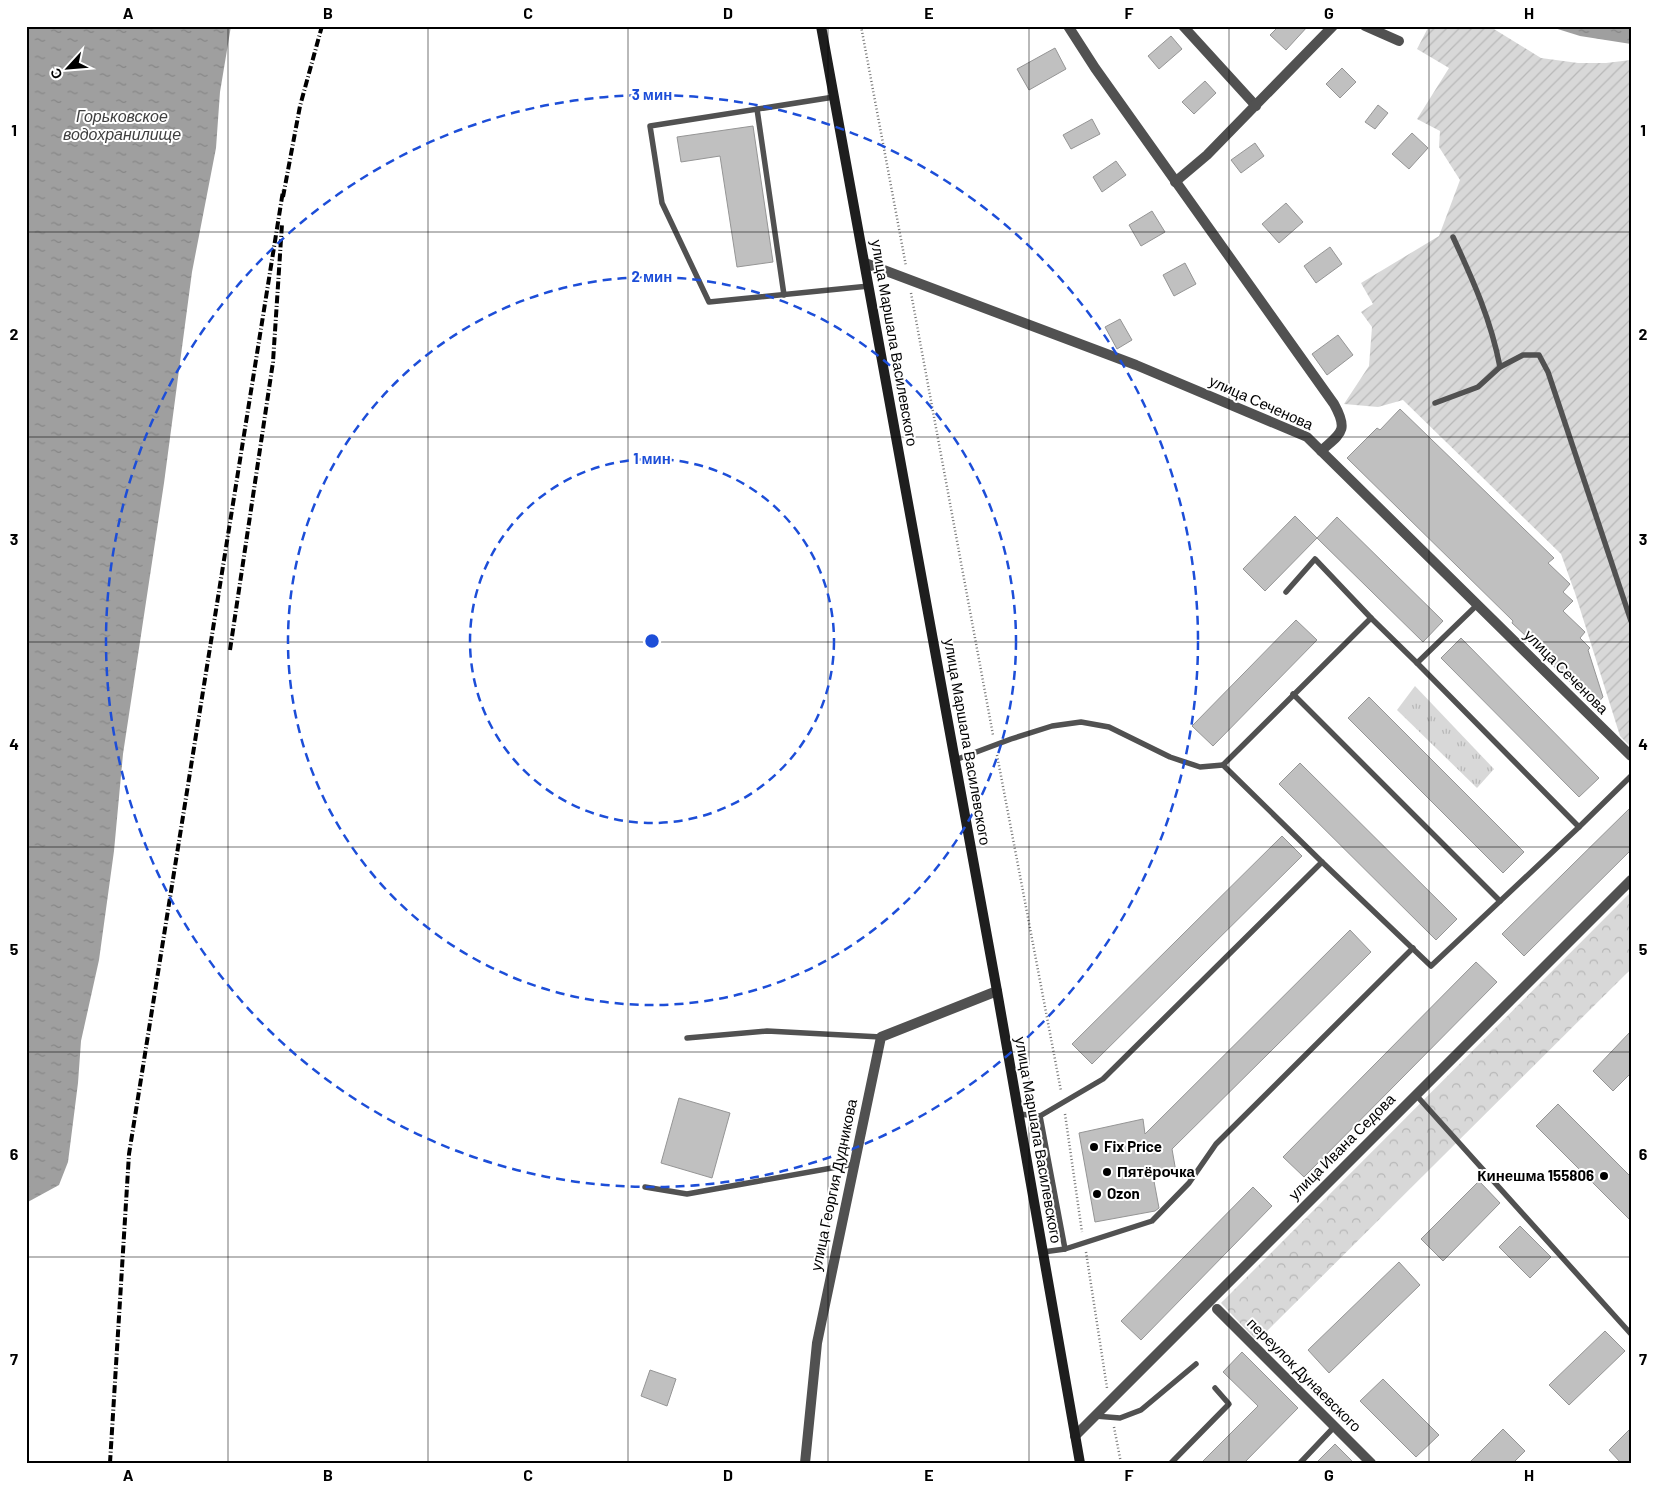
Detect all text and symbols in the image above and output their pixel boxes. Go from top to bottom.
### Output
text: A [123,3,134,22]
text: B [323,3,333,22]
text: C [523,3,533,22]
text: D [723,3,733,22]
text: E [924,3,934,22]
text: F [1125,3,1134,22]
text: G [1324,3,1334,22]
text: H [1524,3,1534,22]
north arrow [42,42,92,92]
text: С [46,66,66,82]
text: 3 мин [632,85,672,103]
water label: Горьковское водохранилище [63,106,181,143]
text: 1 [11,120,17,139]
text: 1 [1640,120,1646,139]
street label: улица Маршала Василевского [868,238,922,447]
text: 2 мин [632,267,672,285]
text: 2 [10,324,19,343]
text: 2 [1639,324,1648,343]
street label: улица Сеченова [1207,371,1317,433]
text: 1 мин [633,449,671,467]
text: 3 [10,529,18,548]
text: 3 [1639,529,1647,548]
street label: улица Сеченова [1521,625,1613,718]
centre of rings [643,632,661,650]
street label: улица Маршала Василевского [941,637,995,846]
text: 4 [9,734,19,753]
text: 4 [1638,734,1648,753]
text: 5 [10,939,19,958]
text: 5 [1639,939,1648,958]
street label: улица Маршала Василевского [1012,1035,1066,1244]
street label: улица Ивана Седова [1284,1089,1399,1203]
street label: улица Георгия Дудникова [806,1096,860,1272]
place label: Fix Price [1104,1137,1162,1155]
marker: Fix Price [1088,1141,1100,1153]
text: 6 [10,1144,19,1163]
text: 6 [1639,1144,1648,1163]
place label: Пятёрочка [1117,1162,1195,1180]
marker: Пятёрочка [1101,1166,1113,1178]
place label: Кинешма 155806 [1477,1166,1594,1184]
marker: Кинешма 155806 [1598,1170,1610,1182]
place label: Ozon [1107,1184,1140,1202]
marker: Ozon [1091,1188,1103,1200]
street label: переулок Дунаевского [1244,1314,1365,1435]
text: 7 [10,1349,18,1368]
text: 7 [1639,1349,1647,1368]
text: A [123,1465,134,1484]
text: B [323,1465,333,1484]
text: C [523,1465,533,1484]
text: D [723,1465,733,1484]
text: E [924,1465,934,1484]
text: F [1125,1465,1134,1484]
text: G [1324,1465,1334,1484]
text: H [1524,1465,1534,1484]

